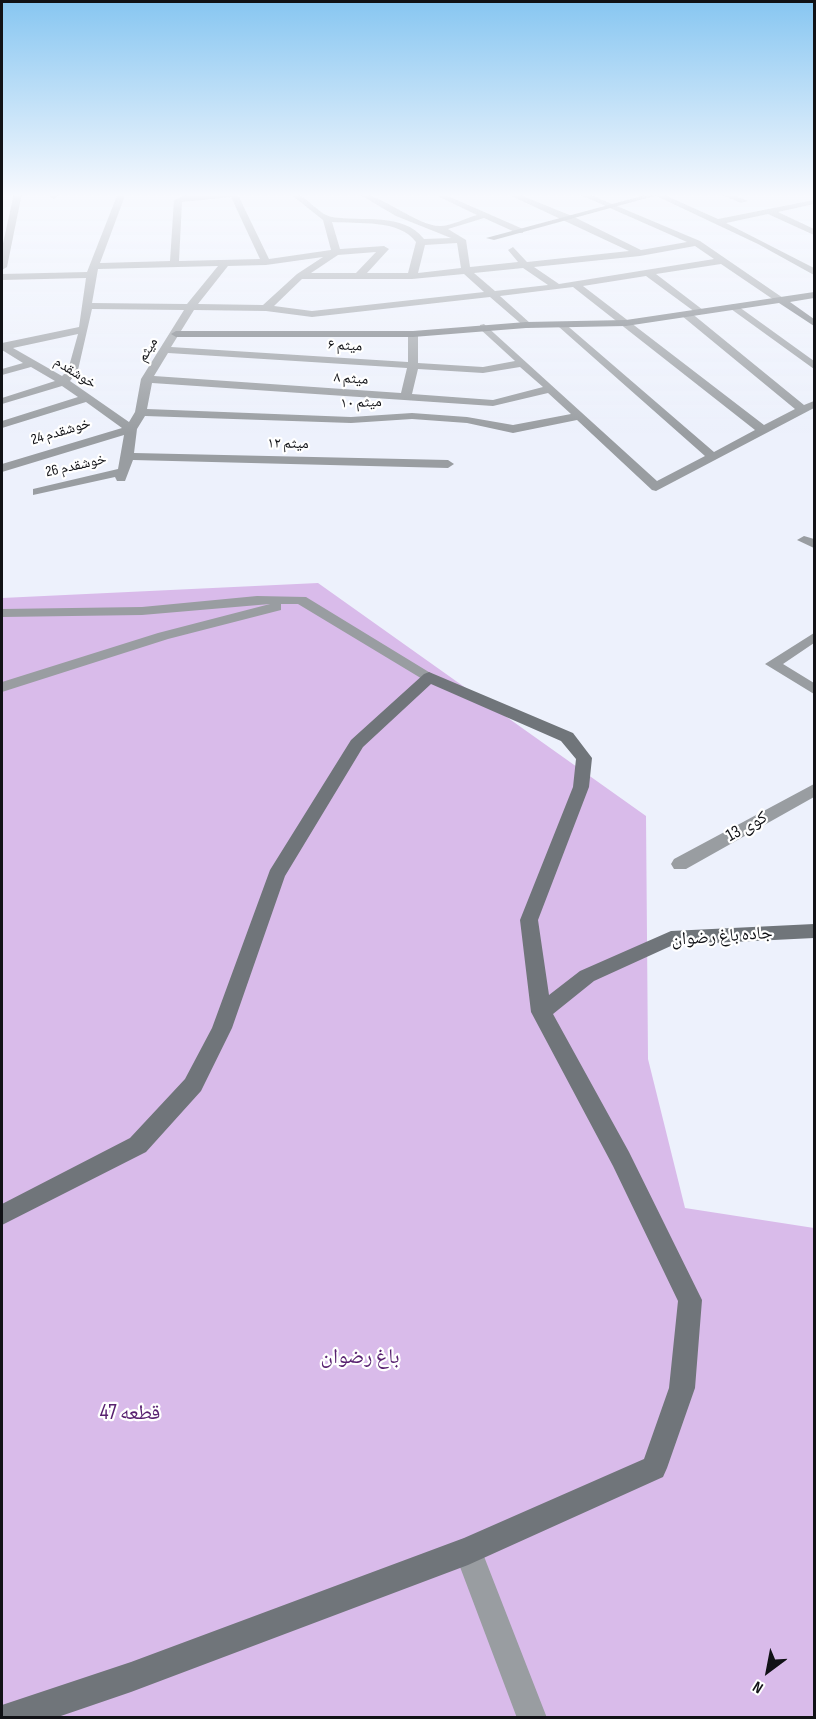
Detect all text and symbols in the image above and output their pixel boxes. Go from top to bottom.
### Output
street label: میثم [134,334,162,366]
street label: ۶ میثم [327,336,363,356]
street label: خوشقدم [50,353,100,393]
street label: ۸ میثم [333,369,369,389]
street label: ۱۰ میثم [340,393,382,413]
street label: خوشقدم 24 [29,414,93,450]
street label: ۱۲ میثم [267,435,309,453]
street label: خوشقدم 26 [44,450,108,482]
street label: کوی 13 [723,807,771,847]
street label: جاده باغ رضوان [671,923,773,951]
park label: باغ رضوان [321,1345,399,1371]
park label: قطعه 47 [100,1401,160,1427]
north arrow [738,1641,798,1701]
text: N [750,1676,767,1697]

